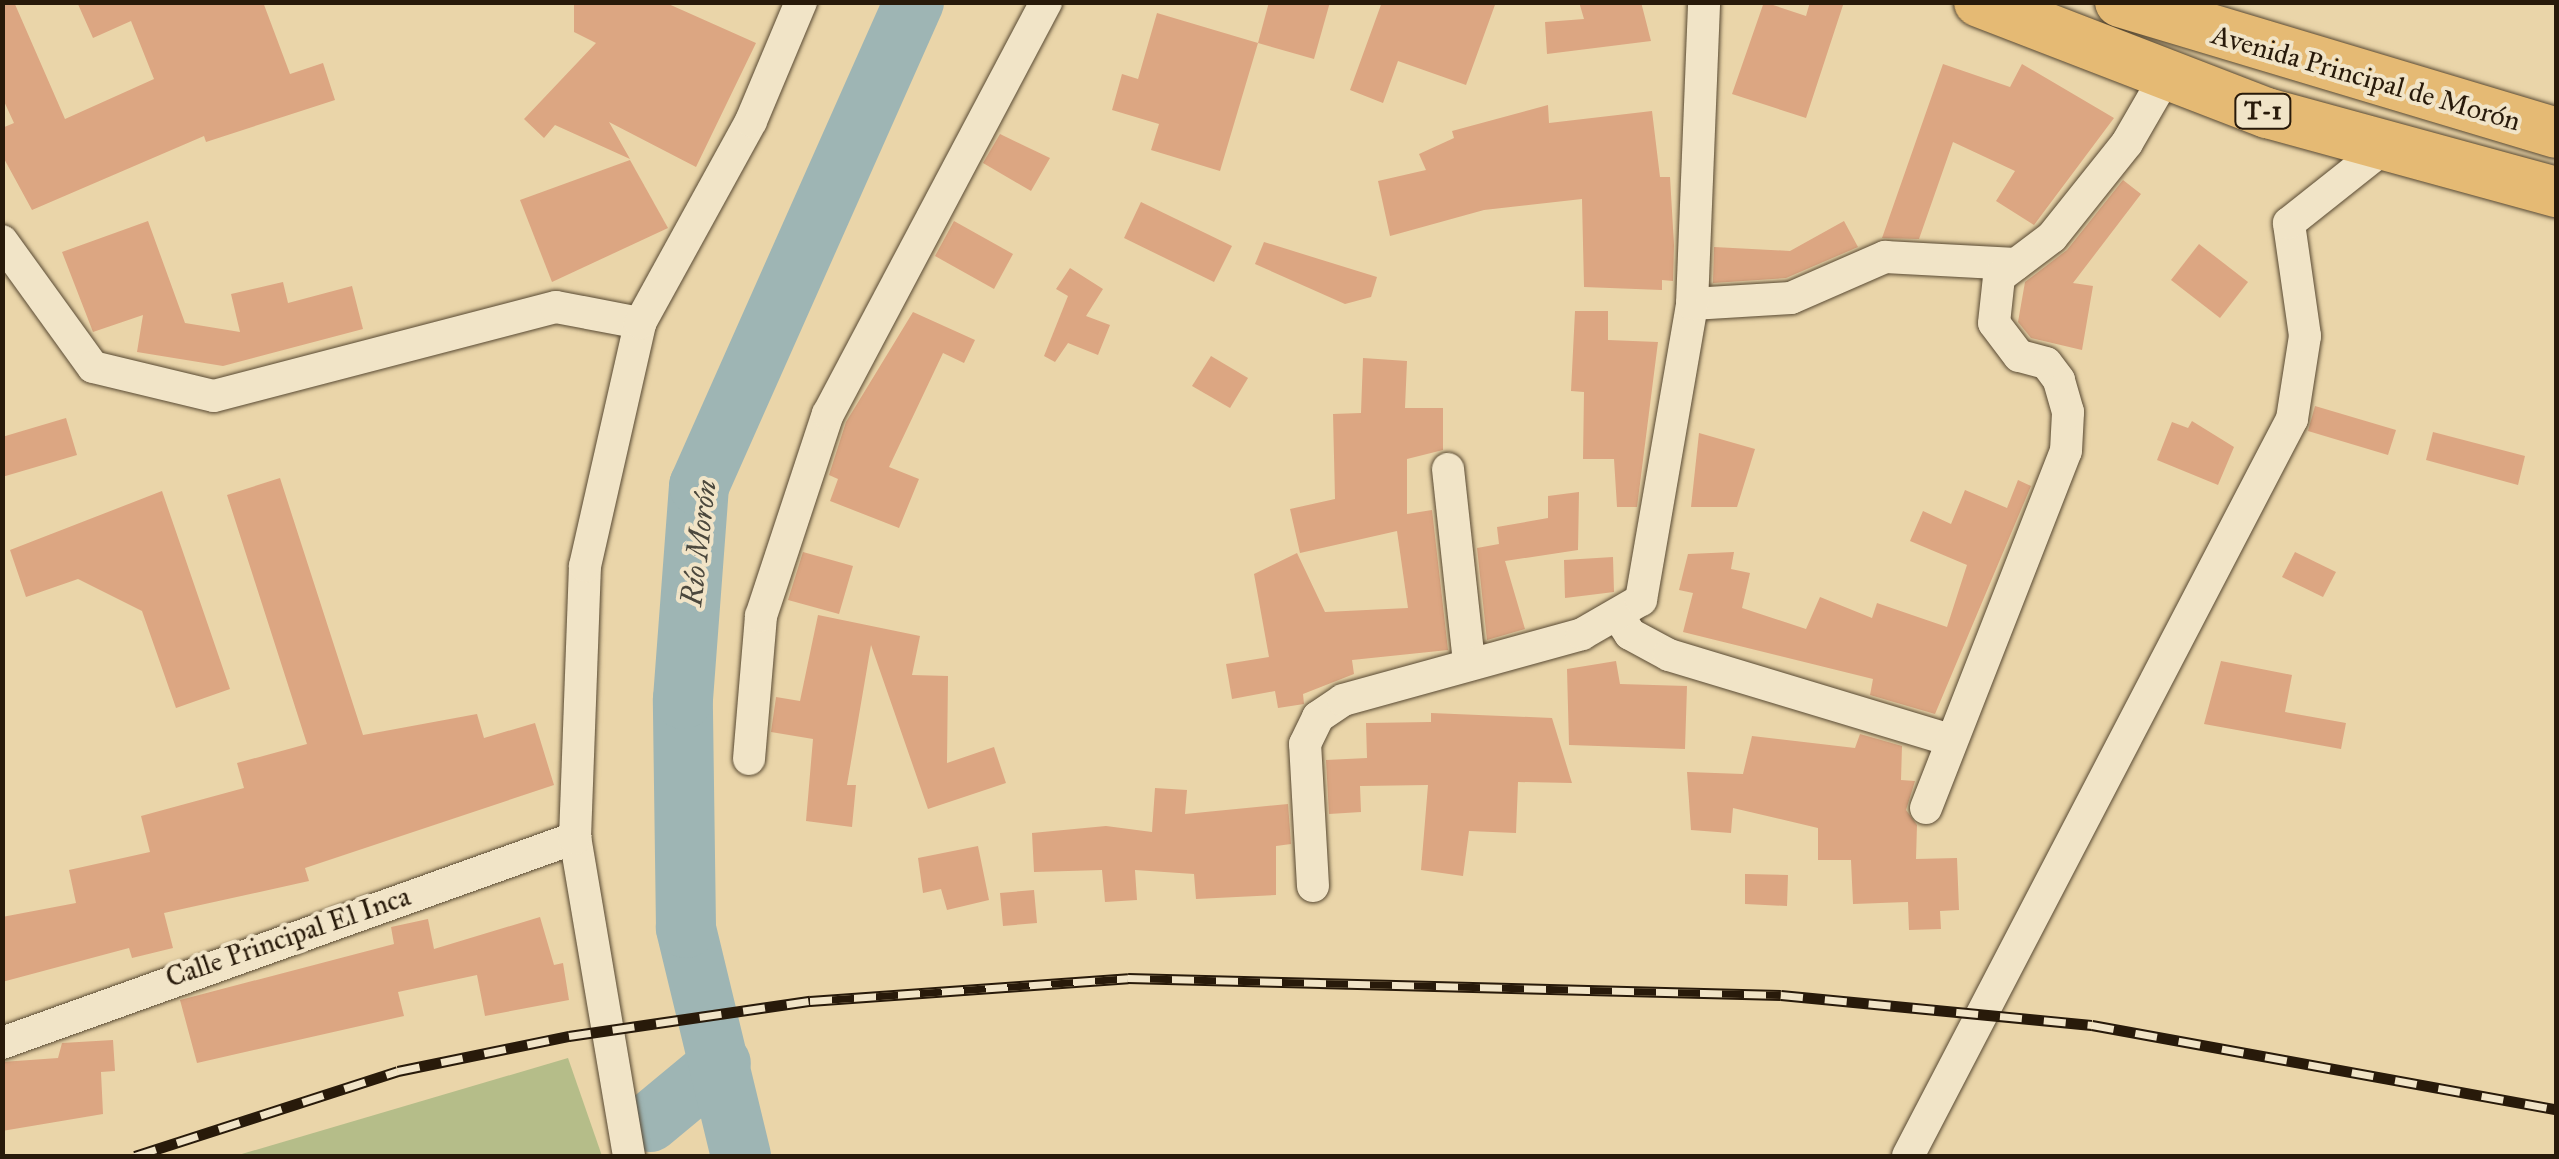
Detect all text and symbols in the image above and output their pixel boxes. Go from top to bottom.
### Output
street label: Avenida Principal de Morón [2208,18,2524,138]
road number: T-1 [2233,91,2293,131]
water label: Río Morón [673,478,725,608]
street label: Calle Principal El Inca [161,879,415,995]

